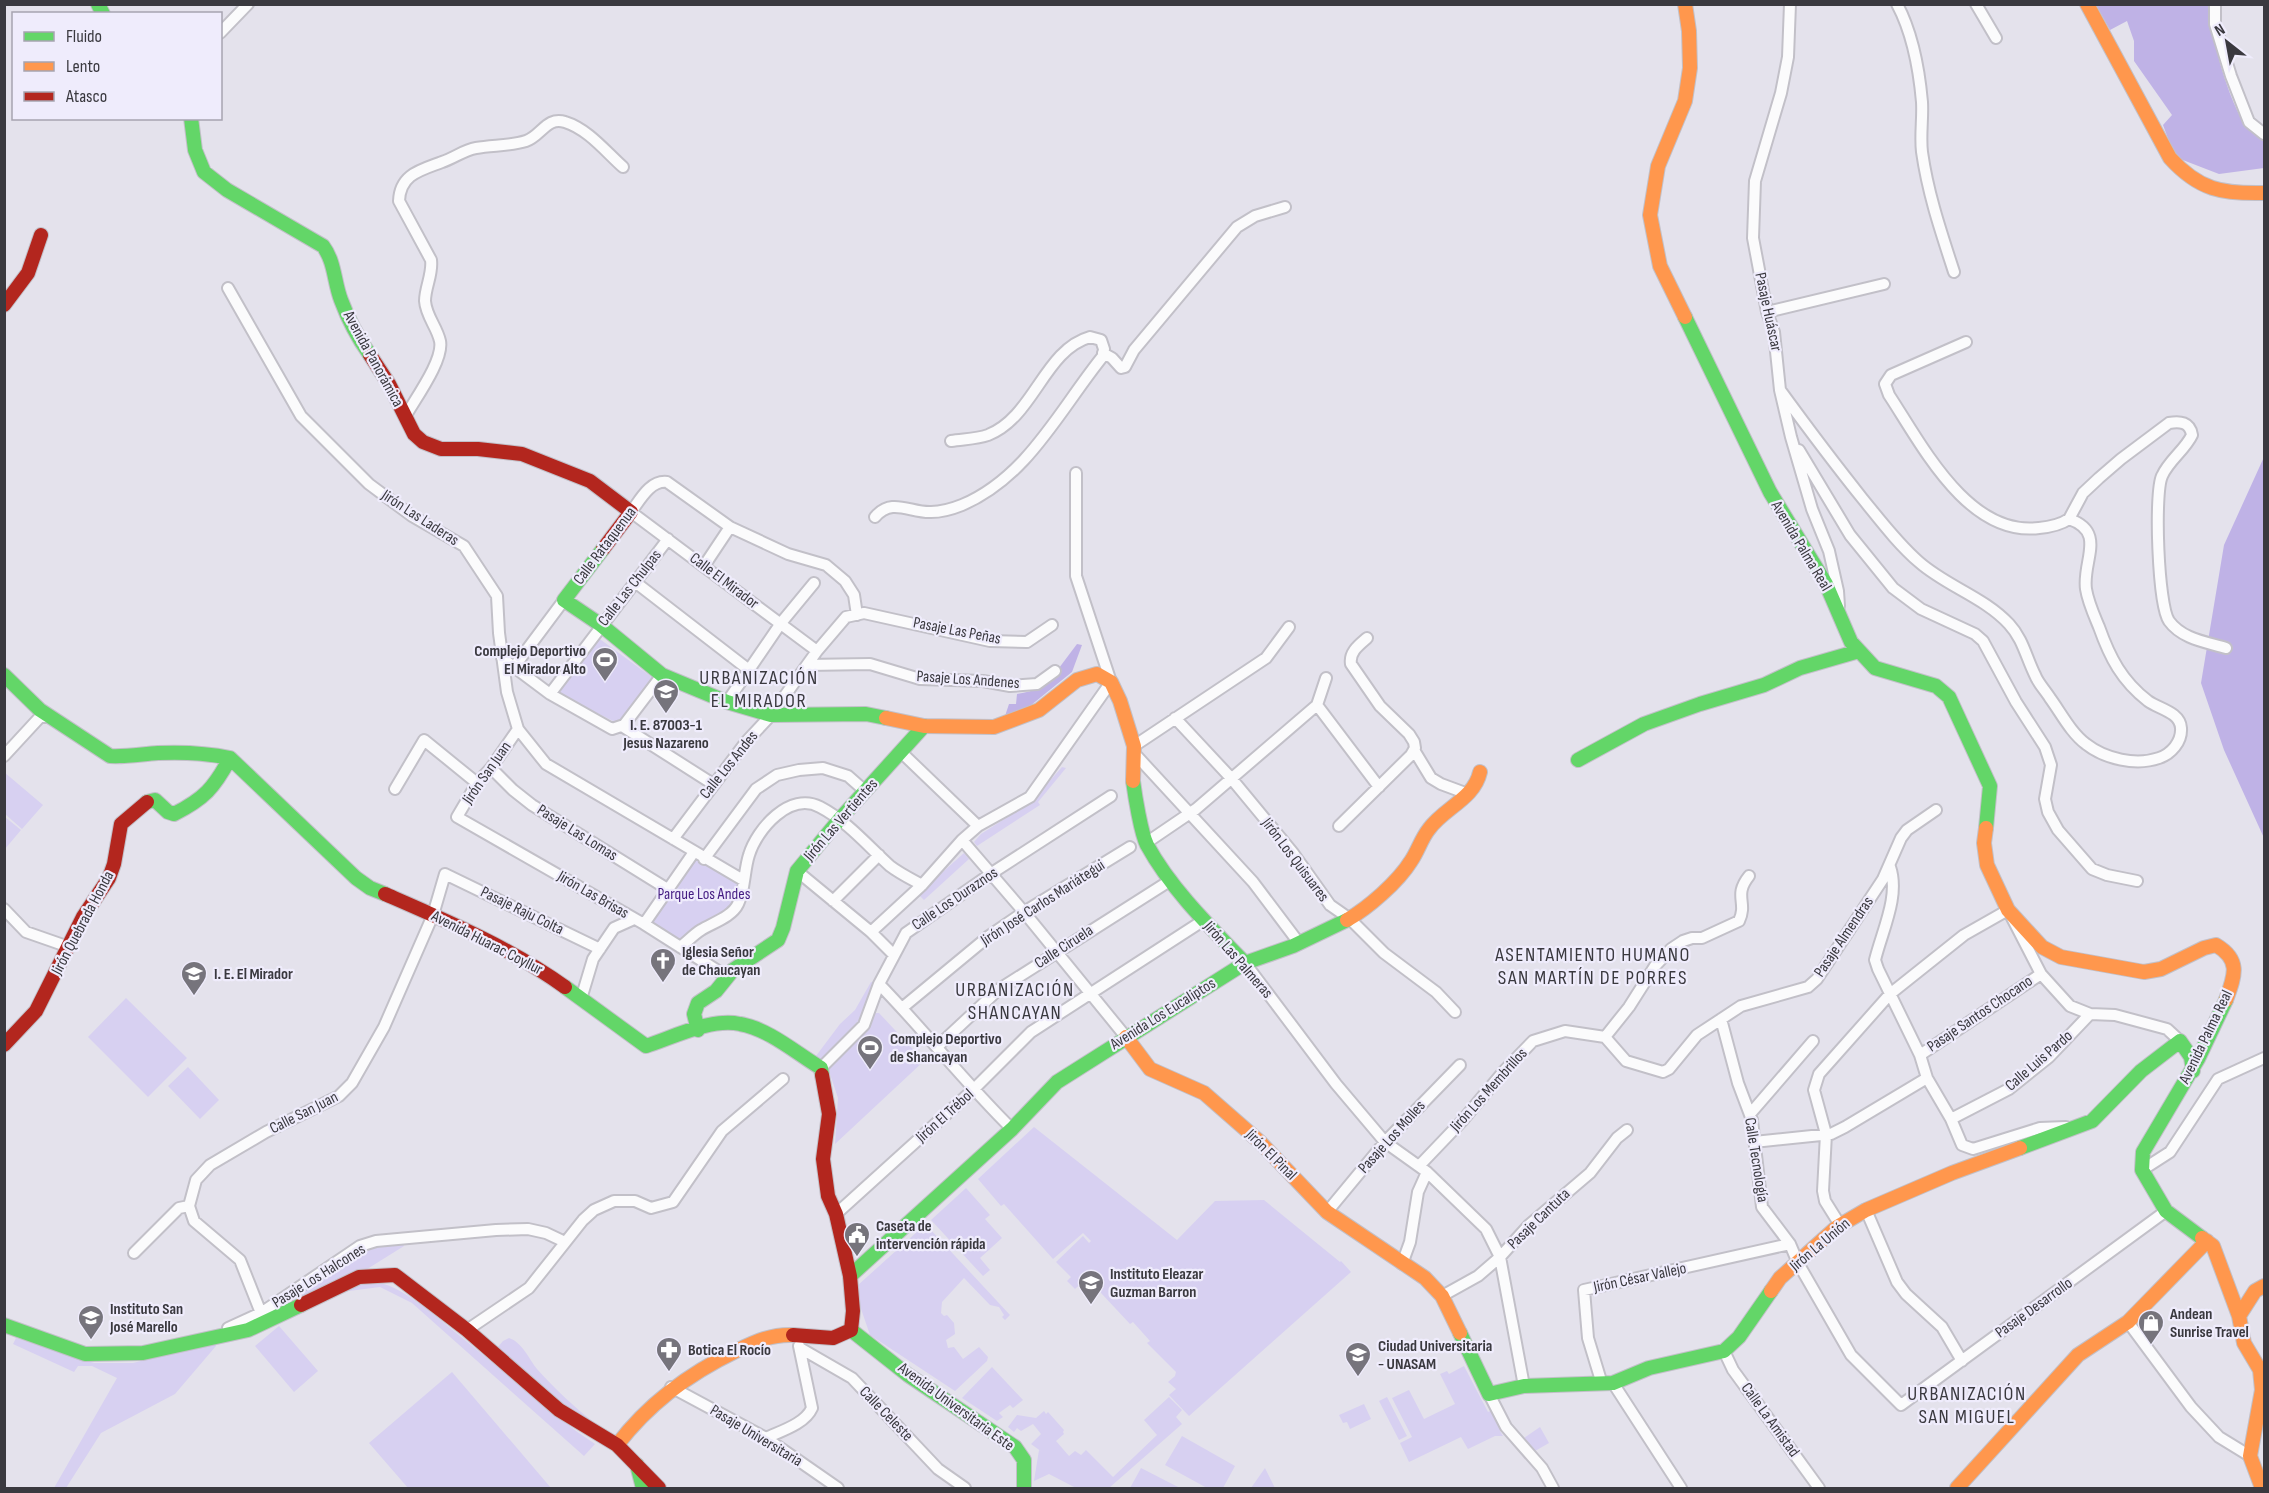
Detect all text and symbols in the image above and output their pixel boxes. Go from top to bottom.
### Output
legend [12,12,222,120]
north arrow [2197,12,2257,72]
text: N [2211,20,2229,41]
text: Fluido [66,26,102,47]
text: Lento [66,56,100,77]
text: Atasco [65,86,107,107]
street label: Pasaje Huáscar [1750,271,1786,354]
street label: Avenida Panorámica [338,307,407,410]
street label: Jirón Las Laderas [377,485,462,550]
street label: Avenida Palma Real [1766,497,1835,595]
street label: Calle Rataquenua [570,503,640,589]
street label: Calle Las Chulpas [594,546,666,630]
street label: Calle El Mirador [686,549,763,613]
street label: Pasaje Las Peñas [912,613,1003,649]
place label: Complejo Deportivo El Mirador Alto [474,642,586,679]
sports icon: Complejo Deportivo El Mirador Alto [590,645,620,683]
district label: URBANIZACIÓN EL MIRADOR [699,666,819,713]
street label: Pasaje Los Andenes [916,667,1020,693]
school or university icon: I. E. 87003-1 Jesus Nazareno [651,677,681,715]
place label: I. E. 87003-1 Jesus Nazareno [622,716,709,753]
street label: Calle Los Andes [696,727,762,803]
street label: Jirón San Juan [458,738,515,809]
street label: Jirón Las Vertientes [799,775,882,866]
street label: Pasaje Las Lomas [533,801,621,865]
street label: Jirón Los Quisuares [1257,814,1333,906]
street label: Jirón José Carlos Mariátegui [977,856,1109,951]
street label: Calle Los Duraznos [909,863,1002,935]
street label: Jirón Las Brisas [553,866,632,923]
street label: Jirón Quebrada Honda [47,868,118,979]
street label: Pasaje Raju Colta [477,883,567,939]
park label: Parque Los Andes [658,885,751,904]
street label: Pasaje Almendras [1810,893,1878,981]
street label: Avenida Huarac Coyllur [427,906,546,979]
street label: Jirón Las Palmeras [1199,917,1277,1003]
street label: Calle Ciruela [1031,921,1097,973]
place label: Iglesia Señor de Chaucayan [682,943,760,980]
district label: ASENTAMIENTO HUMANO SAN MARTÍN DE PORRES [1494,943,1691,990]
church icon: Iglesia Señor de Chaucayan [648,946,678,984]
school or university icon: I. E. El Mirador [179,959,209,997]
place label: I. E. El Mirador [214,965,293,984]
street label: Pasaje Santos Chocano [1924,972,2036,1056]
street label: Avenida Los Eucaliptos [1106,974,1219,1055]
district label: URBANIZACIÓN SHANCAYAN [955,978,1075,1025]
street label: Avenida Palma Real [2175,987,2237,1088]
street label: Calle Luis Pardo [2002,1027,2076,1095]
place label: Complejo Deportivo de Shancayan [890,1030,1002,1067]
sports icon: Complejo Deportivo de Shancayan [855,1033,885,1071]
street label: Jirón Los Membrillos [1446,1044,1532,1137]
street label: Jirón El Trébol [911,1085,978,1148]
street label: Calle San Juan [267,1088,341,1138]
street label: Pasaje Los Molles [1354,1097,1430,1177]
street label: Calle Tecnología [1740,1116,1772,1204]
street label: Jirón El Pinal [1241,1125,1301,1185]
street label: Pasaje Cantuta [1504,1185,1574,1253]
street label: Jirón La Unión [1785,1214,1854,1276]
place label: Caseta de intervención rápida [876,1217,986,1254]
public building icon: Caseta de intervención rápida [842,1220,872,1258]
street label: Pasaje Los Halcones [269,1240,369,1312]
street label: Jirón César Vallejo [1591,1259,1688,1297]
place label: Instituto Eleazar Guzman Barron [1110,1265,1204,1302]
school or university icon: Instituto Eleazar Guzman Barron [1076,1268,1106,1306]
street label: Pasaje Desarrollo [1992,1274,2076,1342]
place label: Instituto San José Marello [109,1300,183,1337]
school or university icon: Instituto San José Marello [76,1303,106,1341]
place label: Andean Sunrise Travel [2169,1305,2249,1342]
shop icon: Andean Sunrise Travel [2136,1308,2166,1346]
pharmacy icon: Botica El Rocío [654,1335,684,1373]
place label: Ciudad Universitaria - UNASAM [1378,1337,1492,1374]
school or university icon: Ciudad Universitaria - UNASAM [1343,1340,1373,1378]
place label: Botica El Rocío [688,1341,771,1360]
street label: Avenida Universitaria Este [894,1358,1018,1455]
street label: Calle La Amistad [1737,1379,1803,1461]
district label: URBANIZACIÓN SAN MIGUEL [1907,1382,2027,1429]
street label: Calle Celeste [855,1383,917,1445]
street label: Pasaje Universitaria [706,1401,806,1471]

